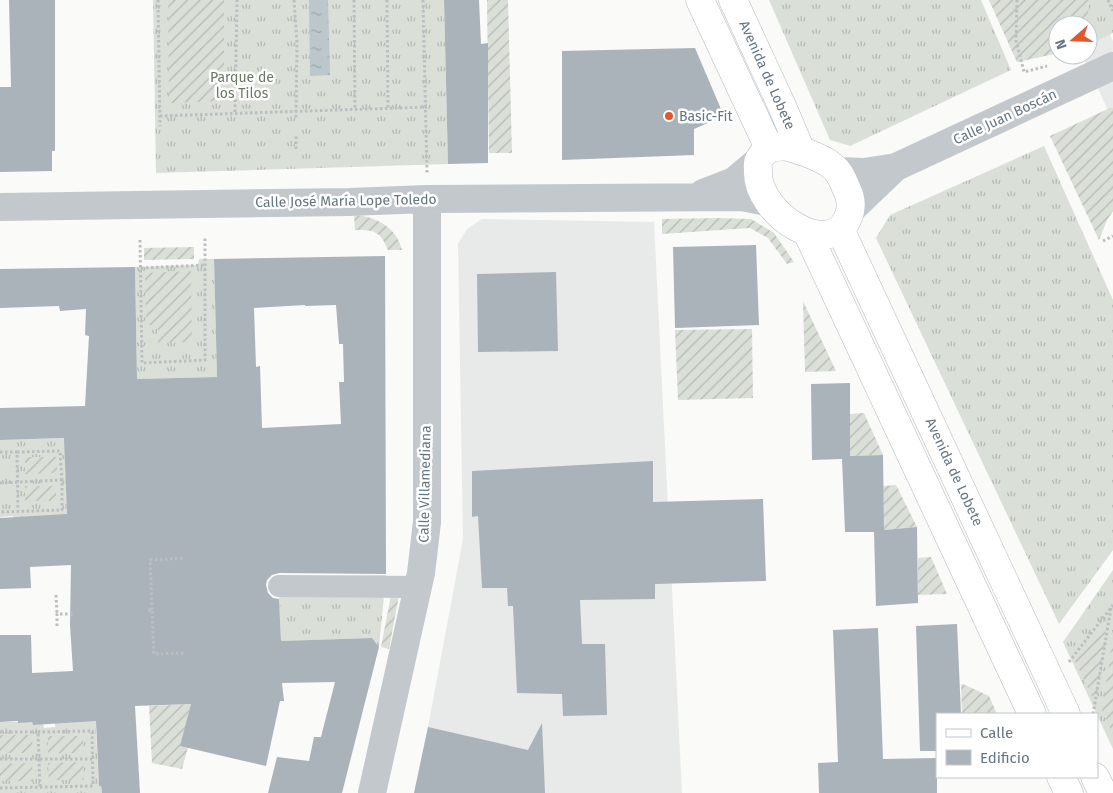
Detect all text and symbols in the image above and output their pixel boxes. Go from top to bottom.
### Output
north arrow [1048,15,1098,65]
street label: Avenida de Lobete [735,18,799,132]
text: N [1052,37,1071,52]
park label: Parque de los Tilos [210,69,274,102]
street label: Calle Juan Boscán [951,86,1059,148]
place label: Basic-Fit [679,108,734,125]
marker: Basic-Fit [663,110,675,122]
street label: Calle José María Lope Toledo [255,191,437,211]
street label: Avenida de Lobete [922,415,986,529]
street label: Calle Villamediana [415,425,435,543]
legend [936,713,1098,778]
text: Calle [980,724,1013,742]
text: Edificio [980,749,1030,767]

